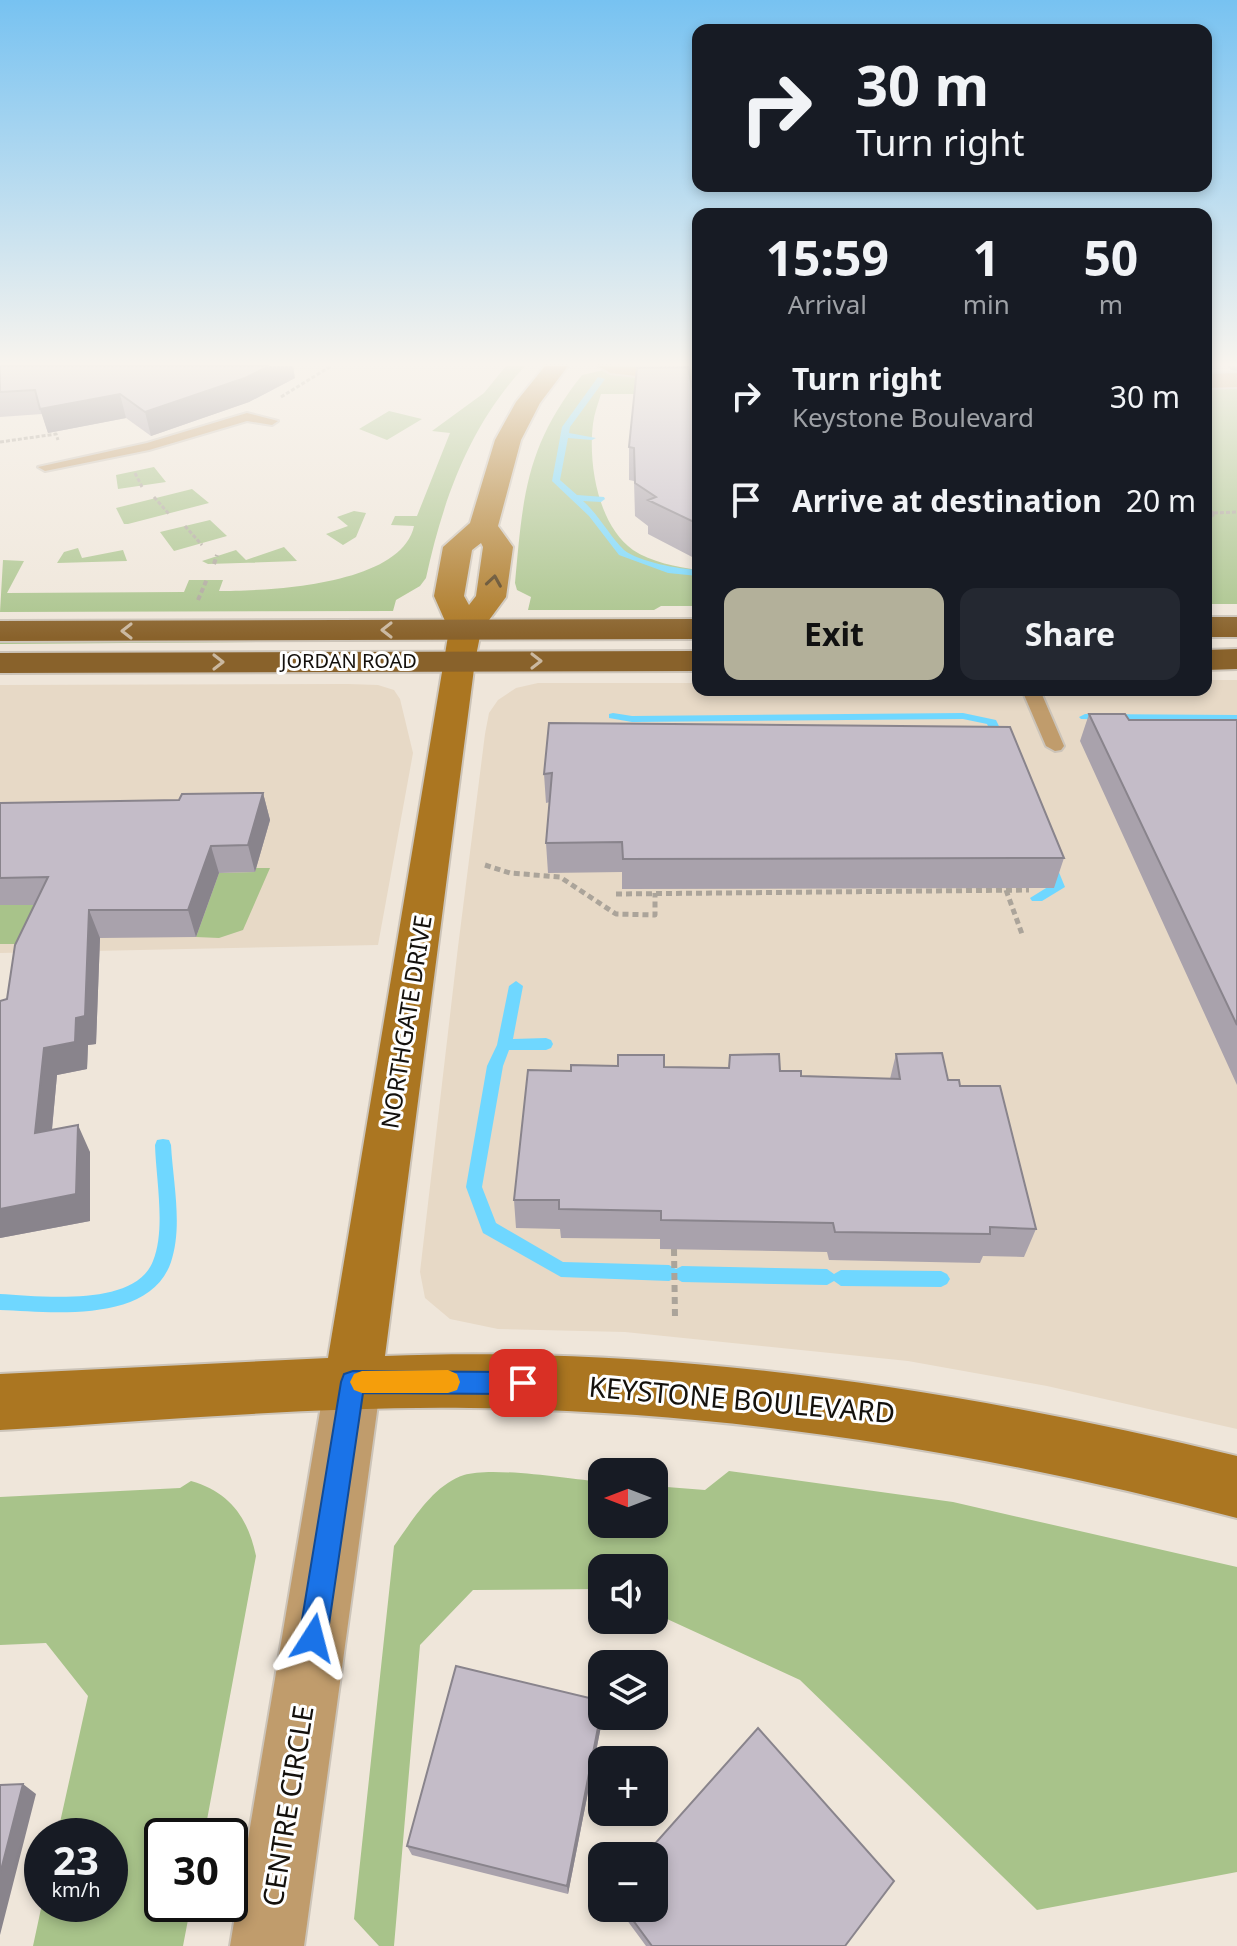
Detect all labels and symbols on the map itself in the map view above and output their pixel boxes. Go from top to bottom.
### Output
one-way arrow [485,574,502,587]
one-way arrow [380,621,393,639]
one-way arrow [120,622,133,640]
street label: JORDAN ROAD [279,647,417,674]
one-way arrow [530,652,543,670]
one-way arrow [212,653,225,671]
street label: NORTHGATE DRIVE [372,913,439,1131]
pin [489,1349,557,1417]
street label: KEYSTONE BOULEVARD [587,1367,897,1431]
north arrow [588,1458,668,1538]
position arrow [271,1596,355,1680]
street label: CENTRE CIRCLE [252,1703,322,1909]
speed limit sign: 30 [144,1818,248,1922]

